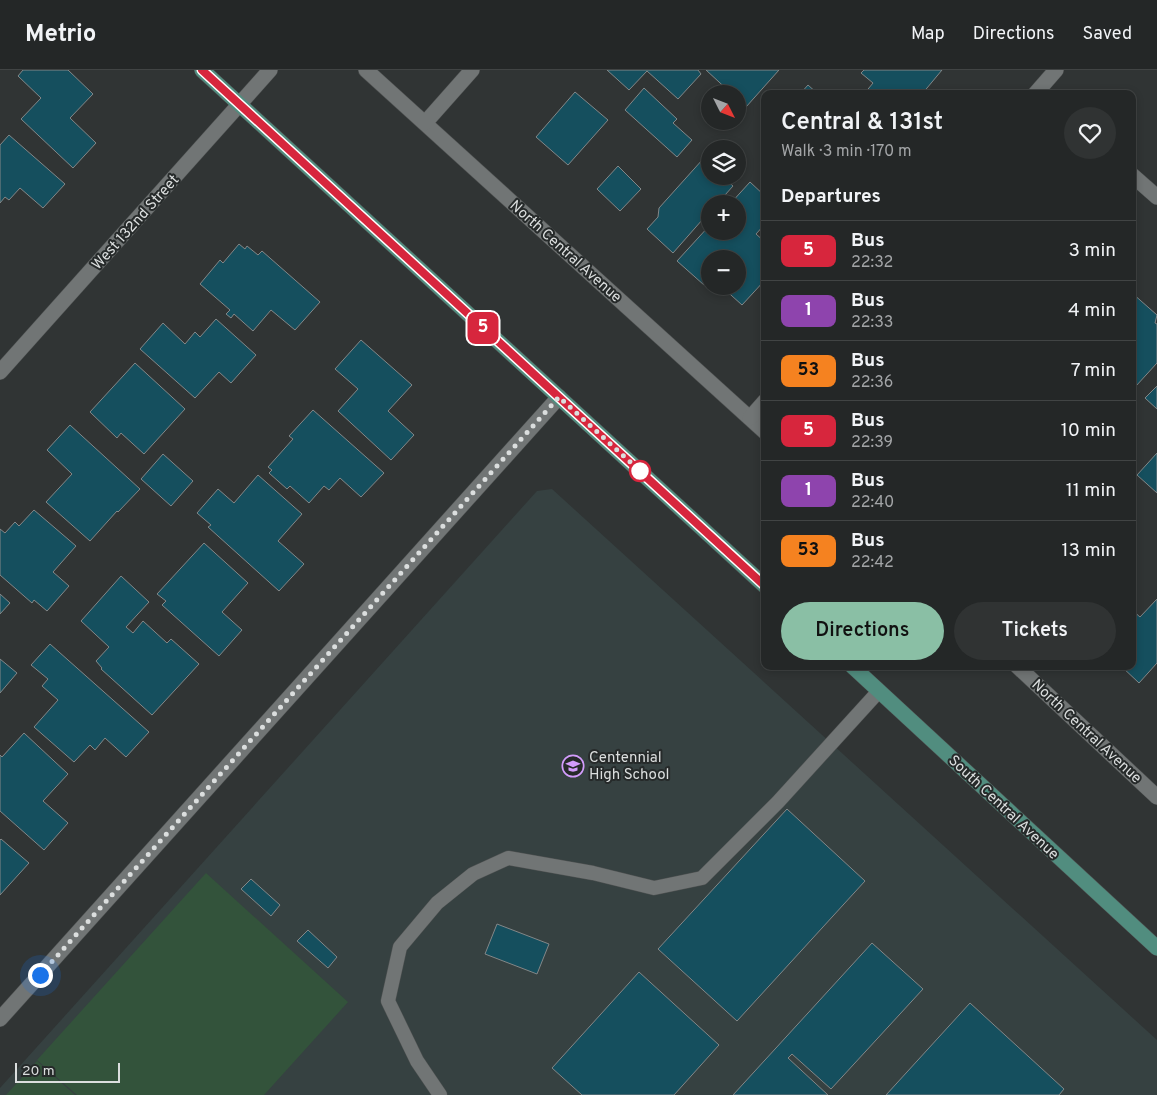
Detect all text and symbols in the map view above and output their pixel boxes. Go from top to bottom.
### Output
text: Metrio [25,20,96,50]
text: Map [911,23,945,46]
text: Directions [973,23,1055,46]
text: Saved [1083,23,1132,46]
north arrow [701,85,746,130]
map controls [701,85,746,295]
button: heart [1064,107,1116,159]
text: Central & 131st [781,108,943,138]
button: layers [701,140,746,185]
text: Walk · 3 min · 170 m [781,142,912,162]
street label: West 132nd Street [88,171,184,275]
text: Departures [781,185,881,209]
button: + [701,195,746,240]
street label: North Central Avenue [505,197,625,307]
text: Bus [851,229,885,253]
text: 5 [803,239,814,262]
text: 3 min [1068,239,1116,263]
button: − [701,250,746,295]
text: 22:32 [851,253,893,273]
text: Bus [851,289,885,313]
text: 1 [805,299,812,322]
text: 4 min [1068,299,1116,323]
line badge: 5 [467,312,499,344]
text: 22:33 [851,313,893,333]
text: 5 [478,316,489,339]
text: Bus [851,349,885,373]
text: 53 [798,359,819,382]
text: 7 min [1071,359,1116,383]
text: 22:36 [851,373,893,393]
text: Bus [851,409,885,433]
text: 5 [803,419,814,442]
text: 10 min [1061,419,1116,443]
text: 22:39 [851,433,893,453]
unlabelled marker [629,460,651,482]
text: Bus [851,469,885,493]
text: 1 [805,479,812,502]
text: 11 min [1066,479,1116,503]
text: 22:40 [851,493,894,513]
text: Bus [851,529,885,553]
text: 53 [798,539,819,562]
text: 13 min [1061,539,1116,563]
text: 22:42 [851,553,894,573]
button: Directions [781,602,944,660]
button: Tickets [954,602,1116,660]
street label: North Central Avenue [1027,676,1145,788]
place label: Centennial High School [589,749,670,785]
street label: South Central Avenue [944,752,1062,864]
school or university icon: Centennial High School [561,754,585,778]
your location [28,963,53,988]
scale bar [15,1060,120,1083]
text: 20 m [22,1063,55,1080]

